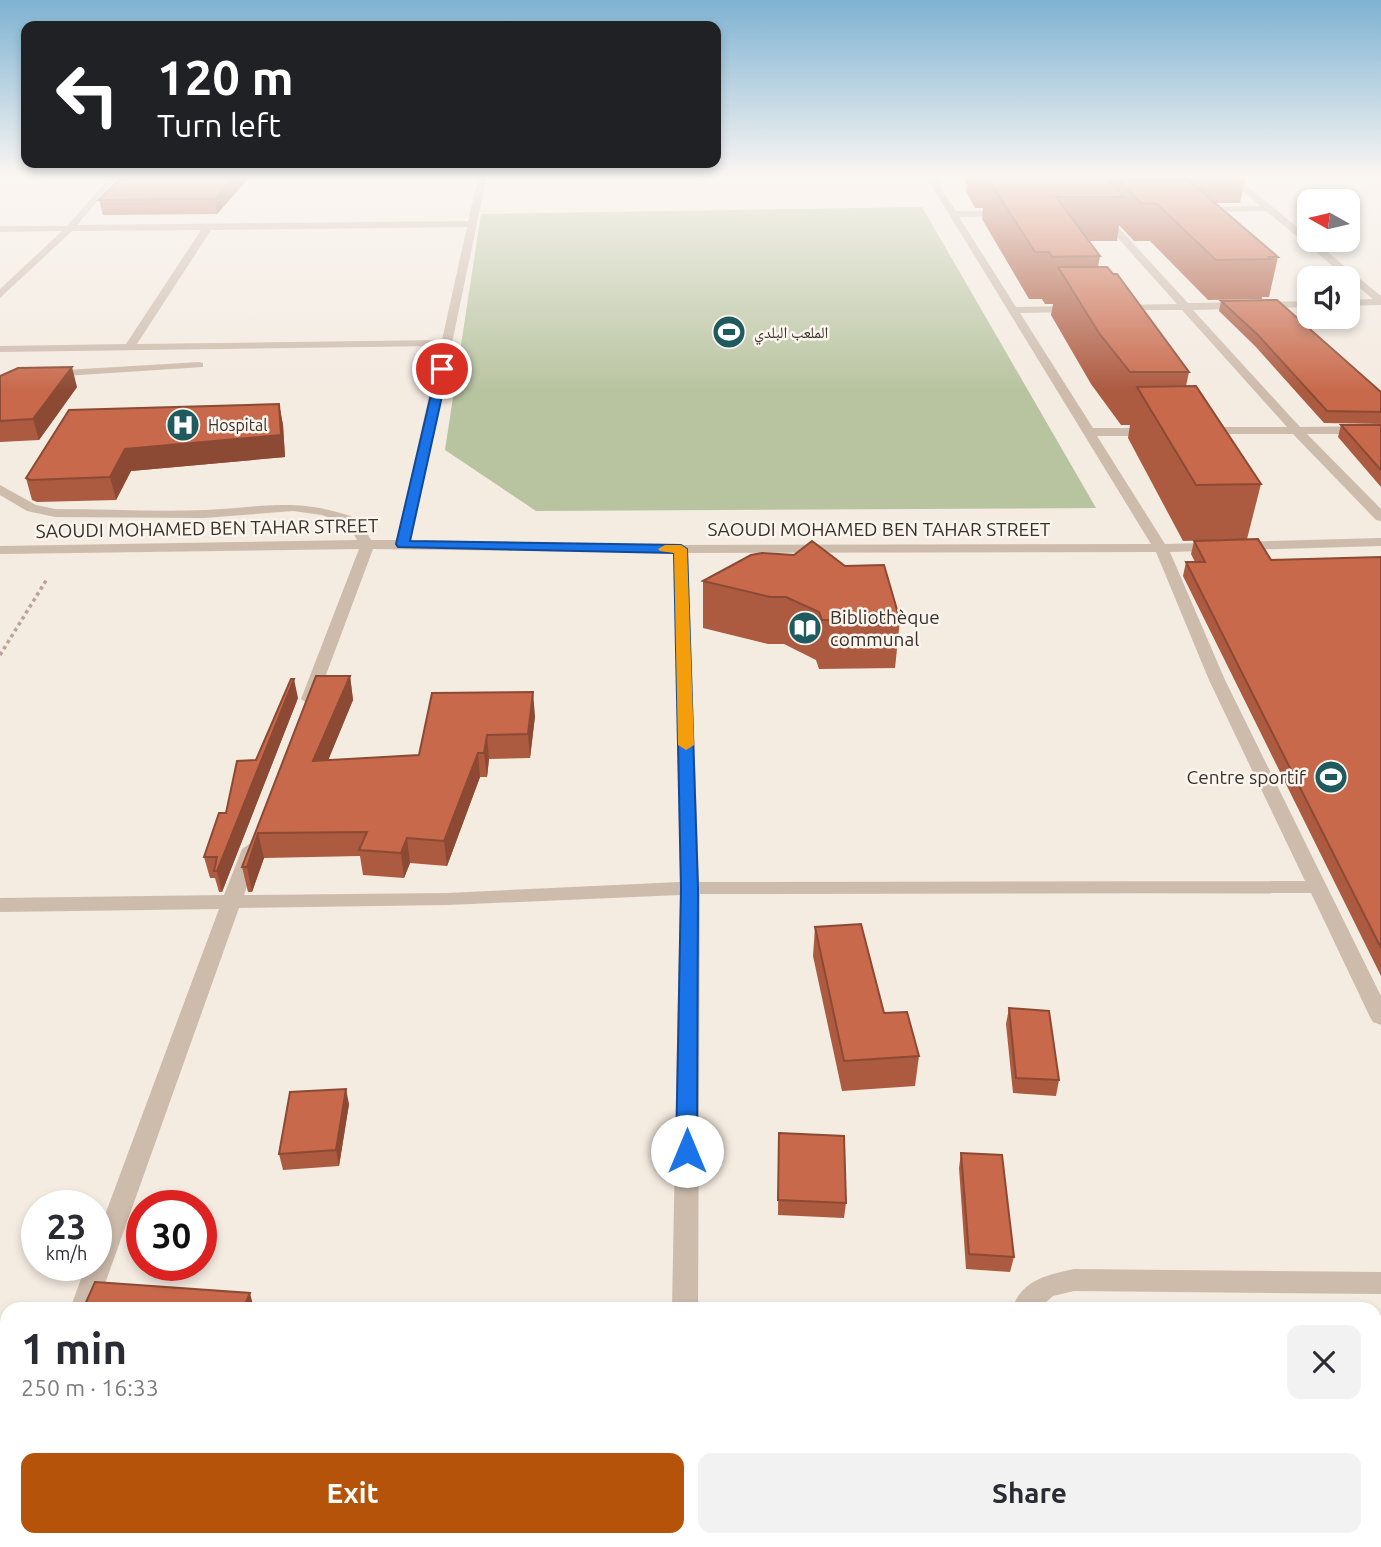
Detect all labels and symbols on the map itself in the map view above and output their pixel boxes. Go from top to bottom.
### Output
north arrow [1297,189,1360,252]
sports icon: الملعب البلدي [710,313,748,351]
place label: الملعب البلدي [754,323,828,345]
pin [412,339,472,399]
hospital icon: Hospital [164,406,202,444]
place label: Hospital [208,416,267,434]
street label: SAOUDI MOHAMED BEN TAHAR STREET [35,514,379,542]
street label: SAOUDI MOHAMED BEN TAHAR STREET [708,518,1051,540]
place label: Bibliothèque communal [830,606,940,650]
library icon: Bibliothèque communal [786,609,824,647]
sports icon: Centre sportif [1312,758,1350,796]
place label: Centre sportif [1187,766,1307,788]
position arrow [650,1114,724,1188]
speed limit sign: 30 [126,1190,217,1281]

